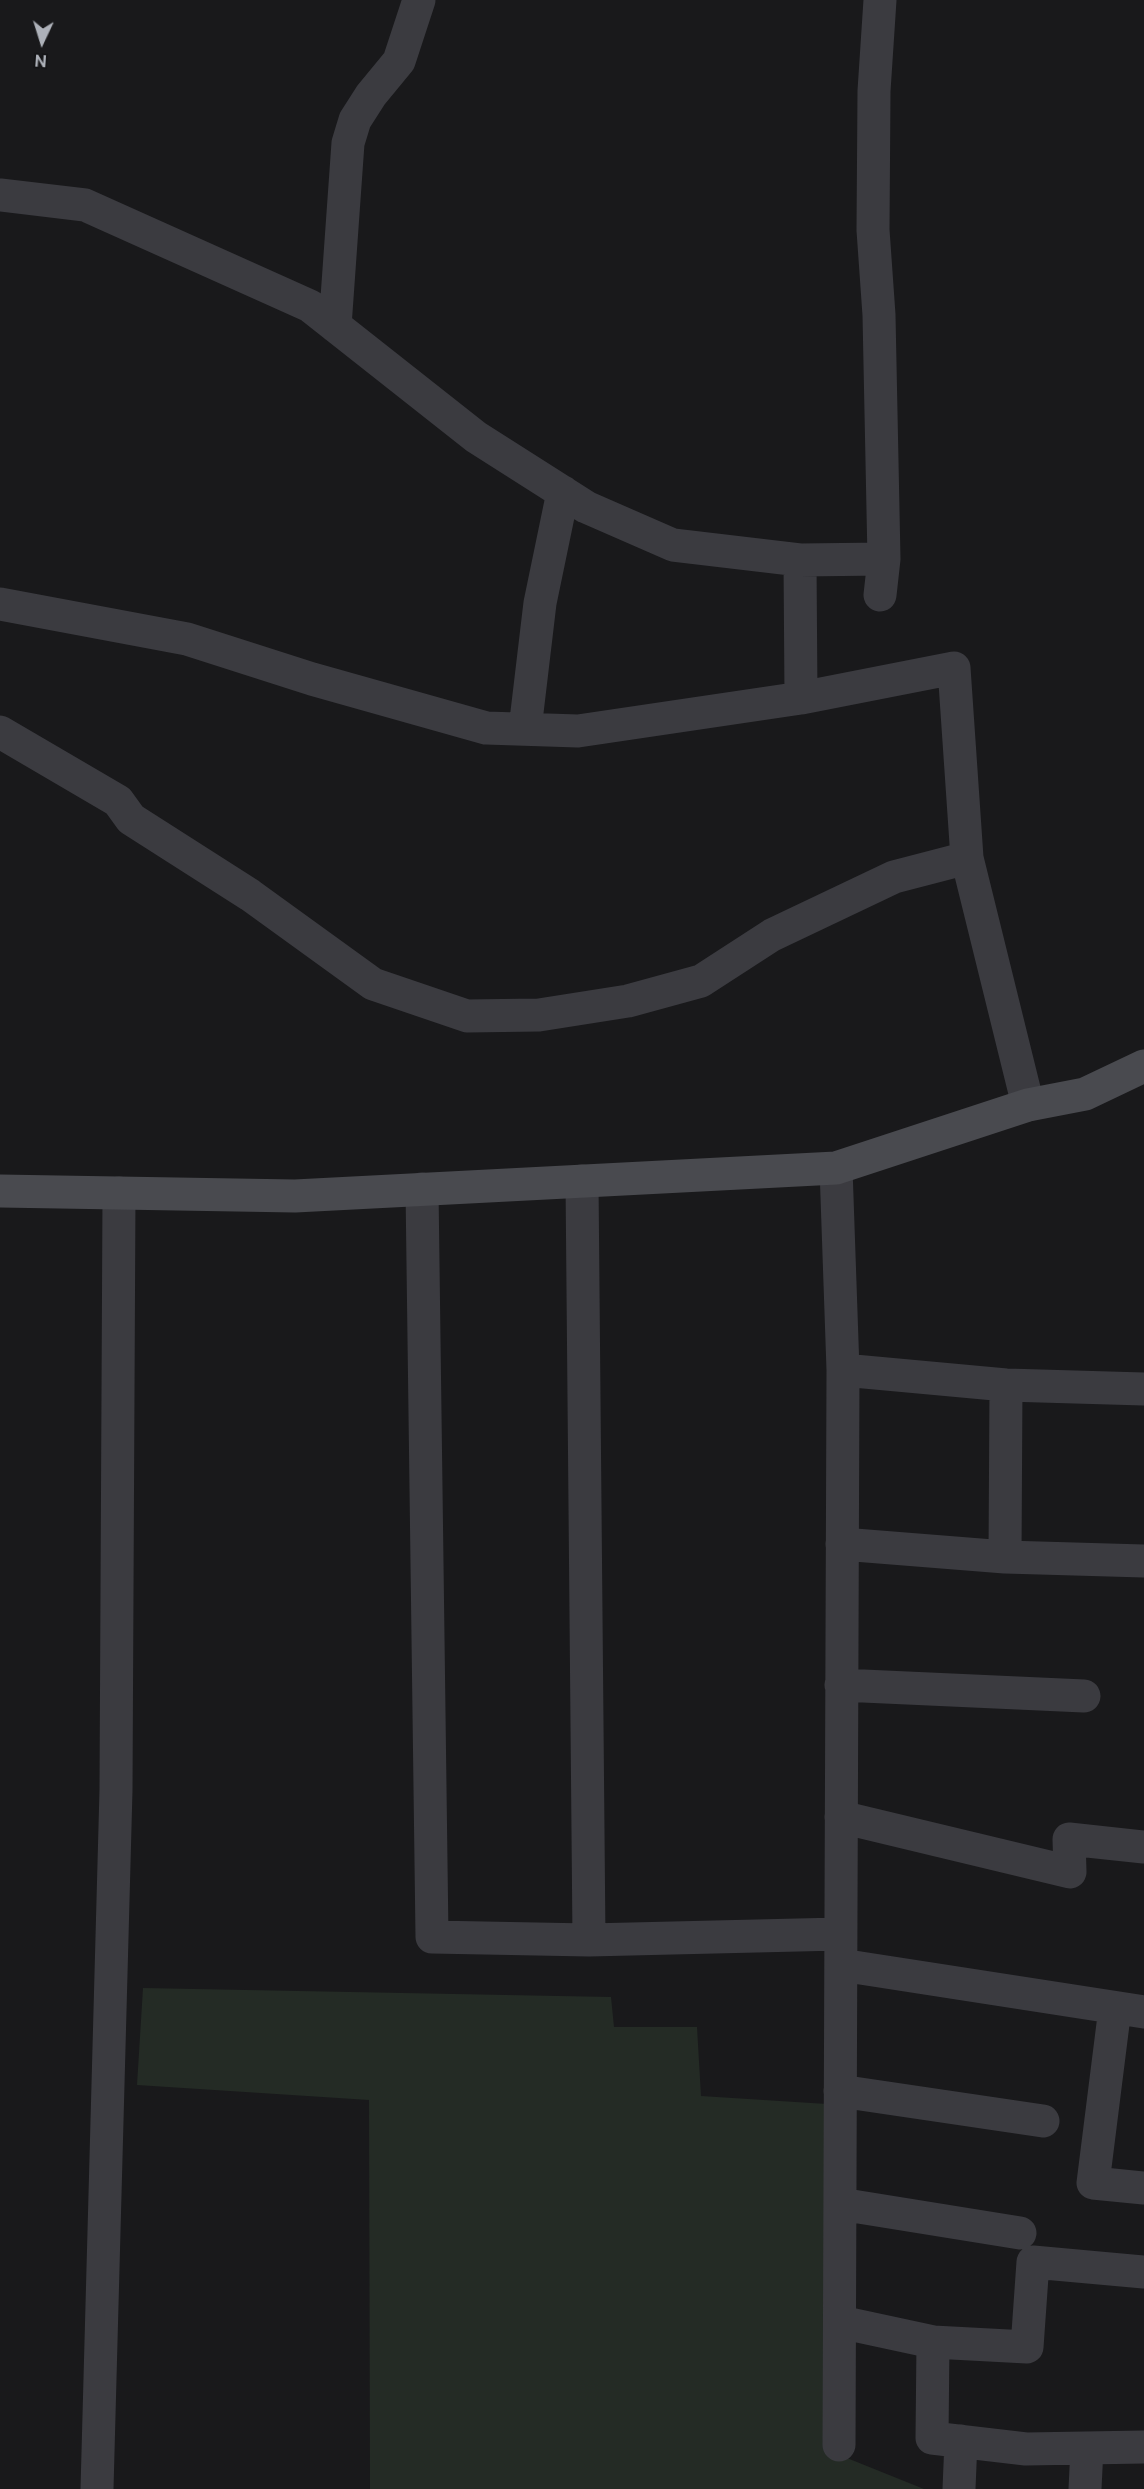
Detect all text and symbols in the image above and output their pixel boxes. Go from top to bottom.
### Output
north arrow [12,12,72,72]
text: N [34,51,48,70]

